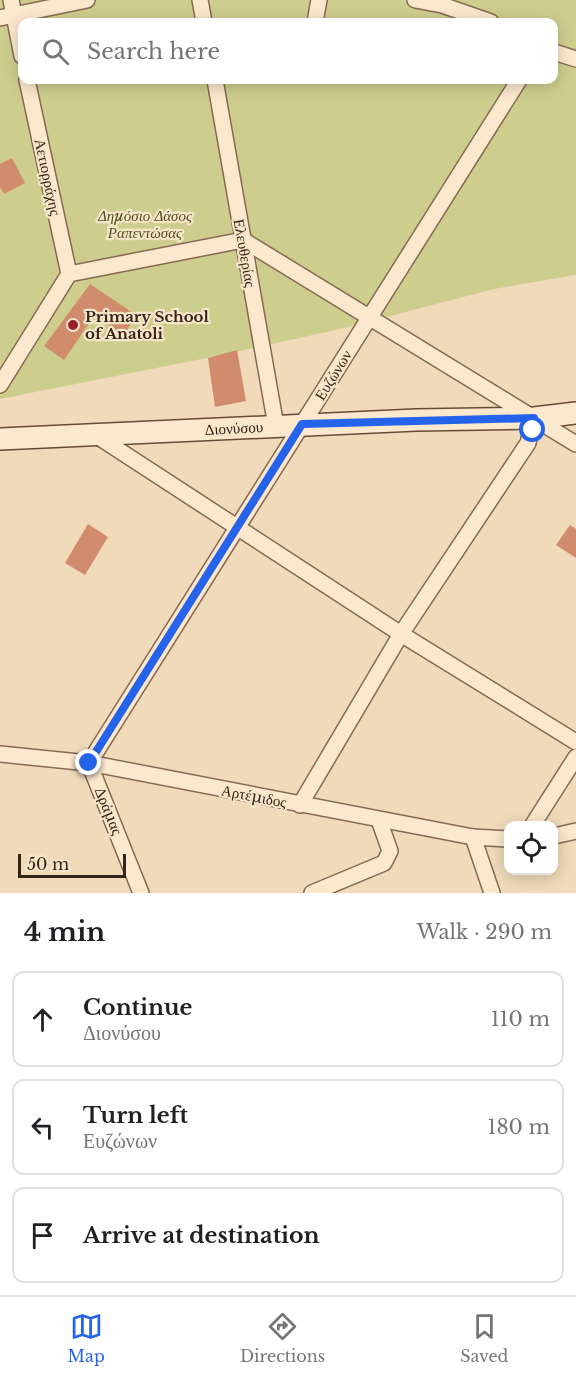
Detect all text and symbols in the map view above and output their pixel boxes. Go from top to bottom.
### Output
search box [18,18,558,84]
icon: search [39,35,72,68]
text: Search here [87,38,220,65]
street label: Αετιορράχης [31,137,65,217]
park label: Δημόσιο Δάσος Ραπεντώσας [97,206,193,242]
street label: Ελευθερίας [230,217,260,289]
place label: Primary School of Anatoli [85,307,209,343]
marker: Primary School of Anatoli [66,318,80,332]
street label: Ευζώνων [310,346,356,404]
route start [519,416,545,442]
street label: Διονύσου [204,417,264,439]
route end [75,749,101,775]
street label: Αρτέμιδος [220,780,288,812]
street label: Δράμας [91,784,127,838]
map controls [504,821,558,875]
button: locate [504,821,558,875]
scale bar [18,851,126,878]
text: 50 m [27,854,69,874]
text: 4 min [24,916,105,948]
text: Walk · 290 m [417,920,552,944]
text: Continue [83,994,192,1021]
icon: ahead [26,1003,59,1036]
text: 110 m [491,1007,550,1031]
text: Διονύσου [83,1021,161,1045]
text: Turn left [83,1102,188,1129]
icon: left [26,1111,59,1144]
text: 180 m [487,1115,550,1139]
text: Ευζώνων [83,1129,157,1153]
icon: arrive [26,1219,59,1252]
text: Arrive at destination [83,1222,320,1249]
tab: Map [68,1310,105,1366]
tab: Directions [240,1310,325,1366]
tab: Saved [460,1310,508,1366]

